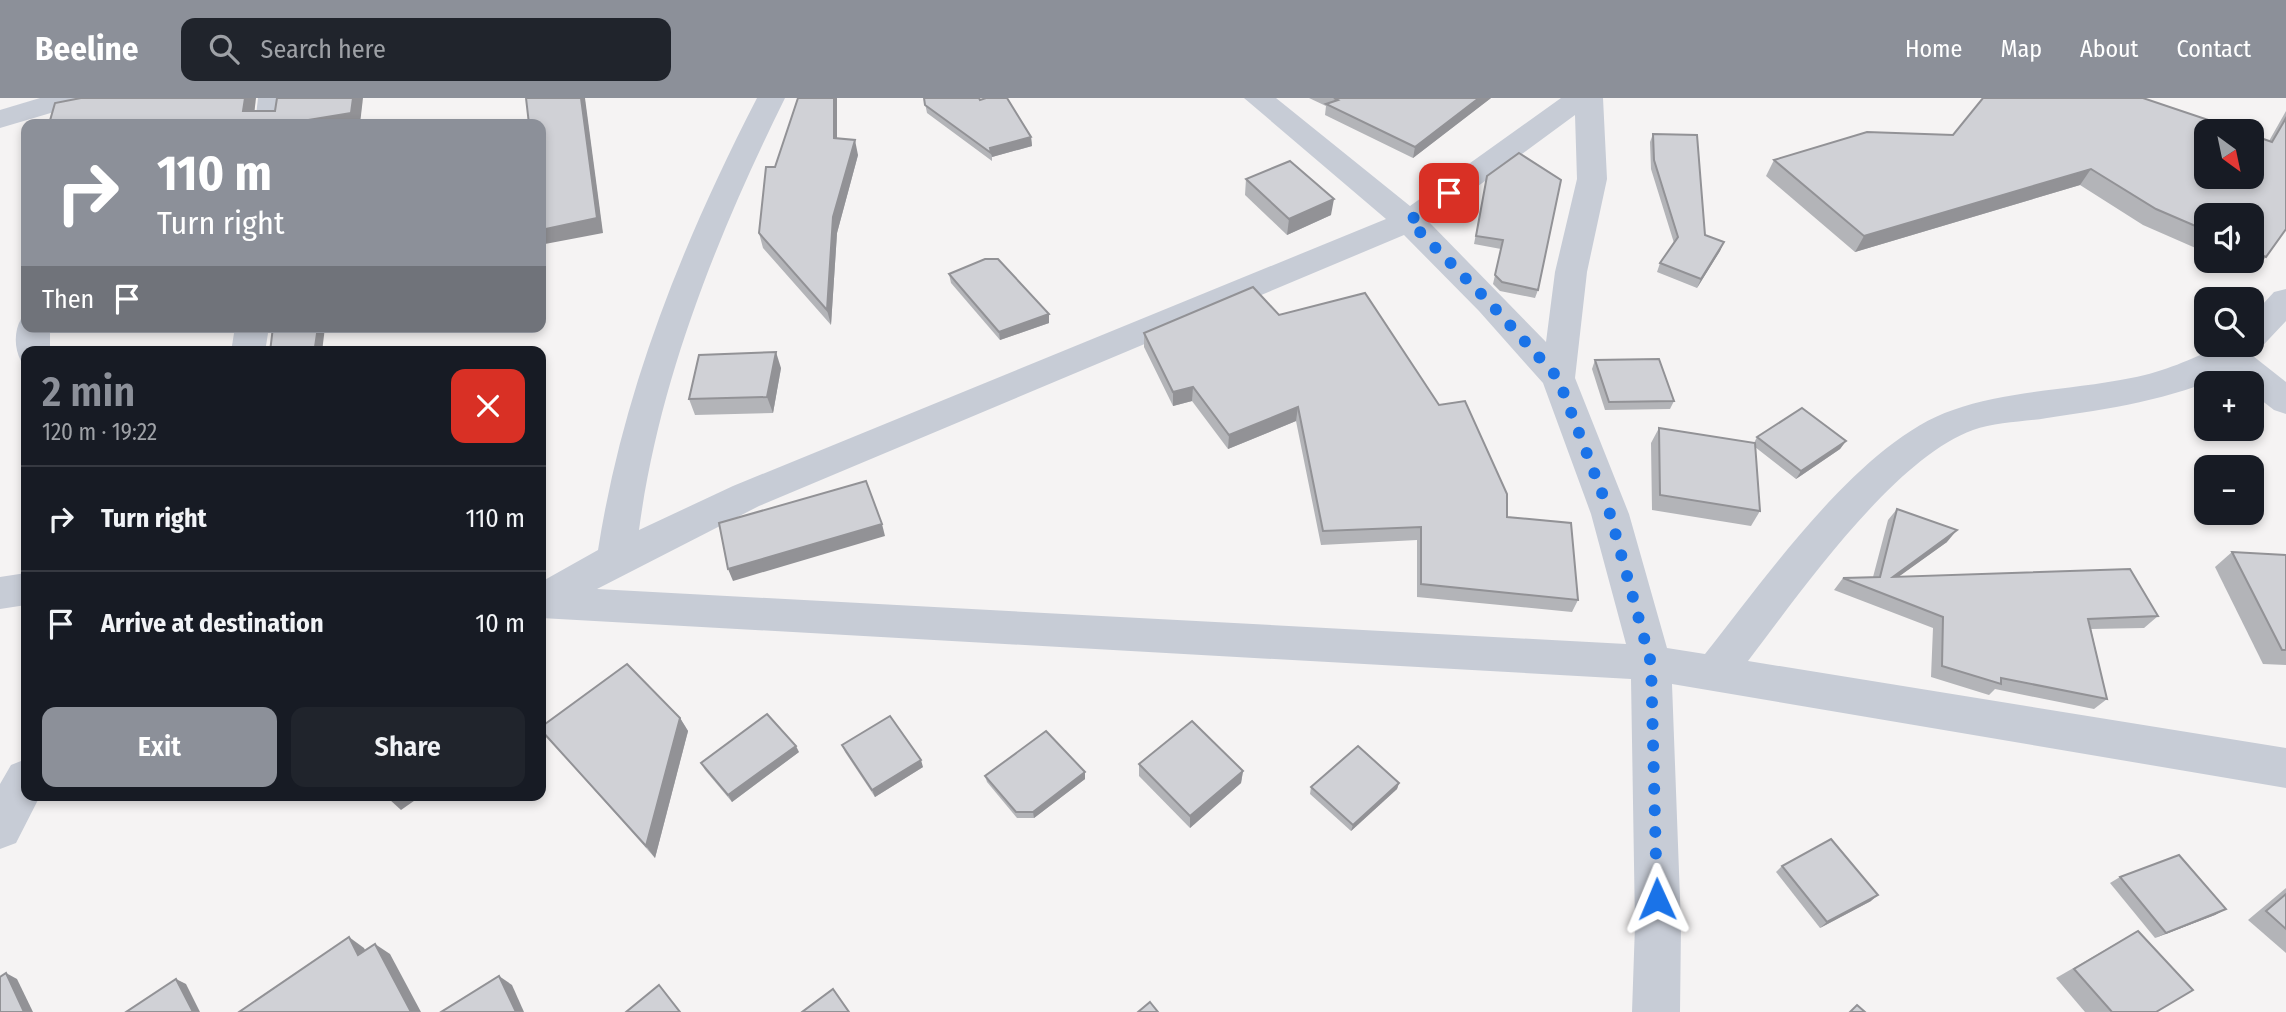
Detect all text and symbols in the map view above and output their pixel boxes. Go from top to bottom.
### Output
search box [181,18,671,81]
text: Beeline [35,29,139,69]
icon: search [205,30,243,68]
text: Search here [261,34,386,65]
text: Home [1905,35,1962,63]
text: Map [2000,35,2042,63]
text: About [2080,35,2138,63]
text: Contact [2176,35,2251,63]
north arrow [2194,119,2264,189]
map controls [2194,119,2264,525]
text: 110 m [157,144,272,203]
icon: right [42,147,133,238]
pin [1419,163,1479,223]
icon: arrive [1430,174,1468,212]
button: sound [2194,203,2264,273]
text: Turn right [157,204,284,242]
icon: arrive [108,280,146,318]
text: Then [42,284,94,315]
button: search [2194,287,2264,357]
text: 2 min [42,367,135,417]
button: close [451,369,525,443]
button: + [2194,371,2264,441]
text: 120 m · 19:22 [42,418,157,446]
button: − [2194,455,2264,525]
icon: right [42,500,80,538]
text: Turn right [101,503,207,534]
text: 110 m [465,503,525,534]
icon: arrive [42,605,80,643]
text: Arrive at destination [101,608,324,639]
text: 10 m [475,608,525,639]
button: Exit [42,707,277,787]
button: Share [291,707,525,787]
position arrow [1620,862,1694,936]

